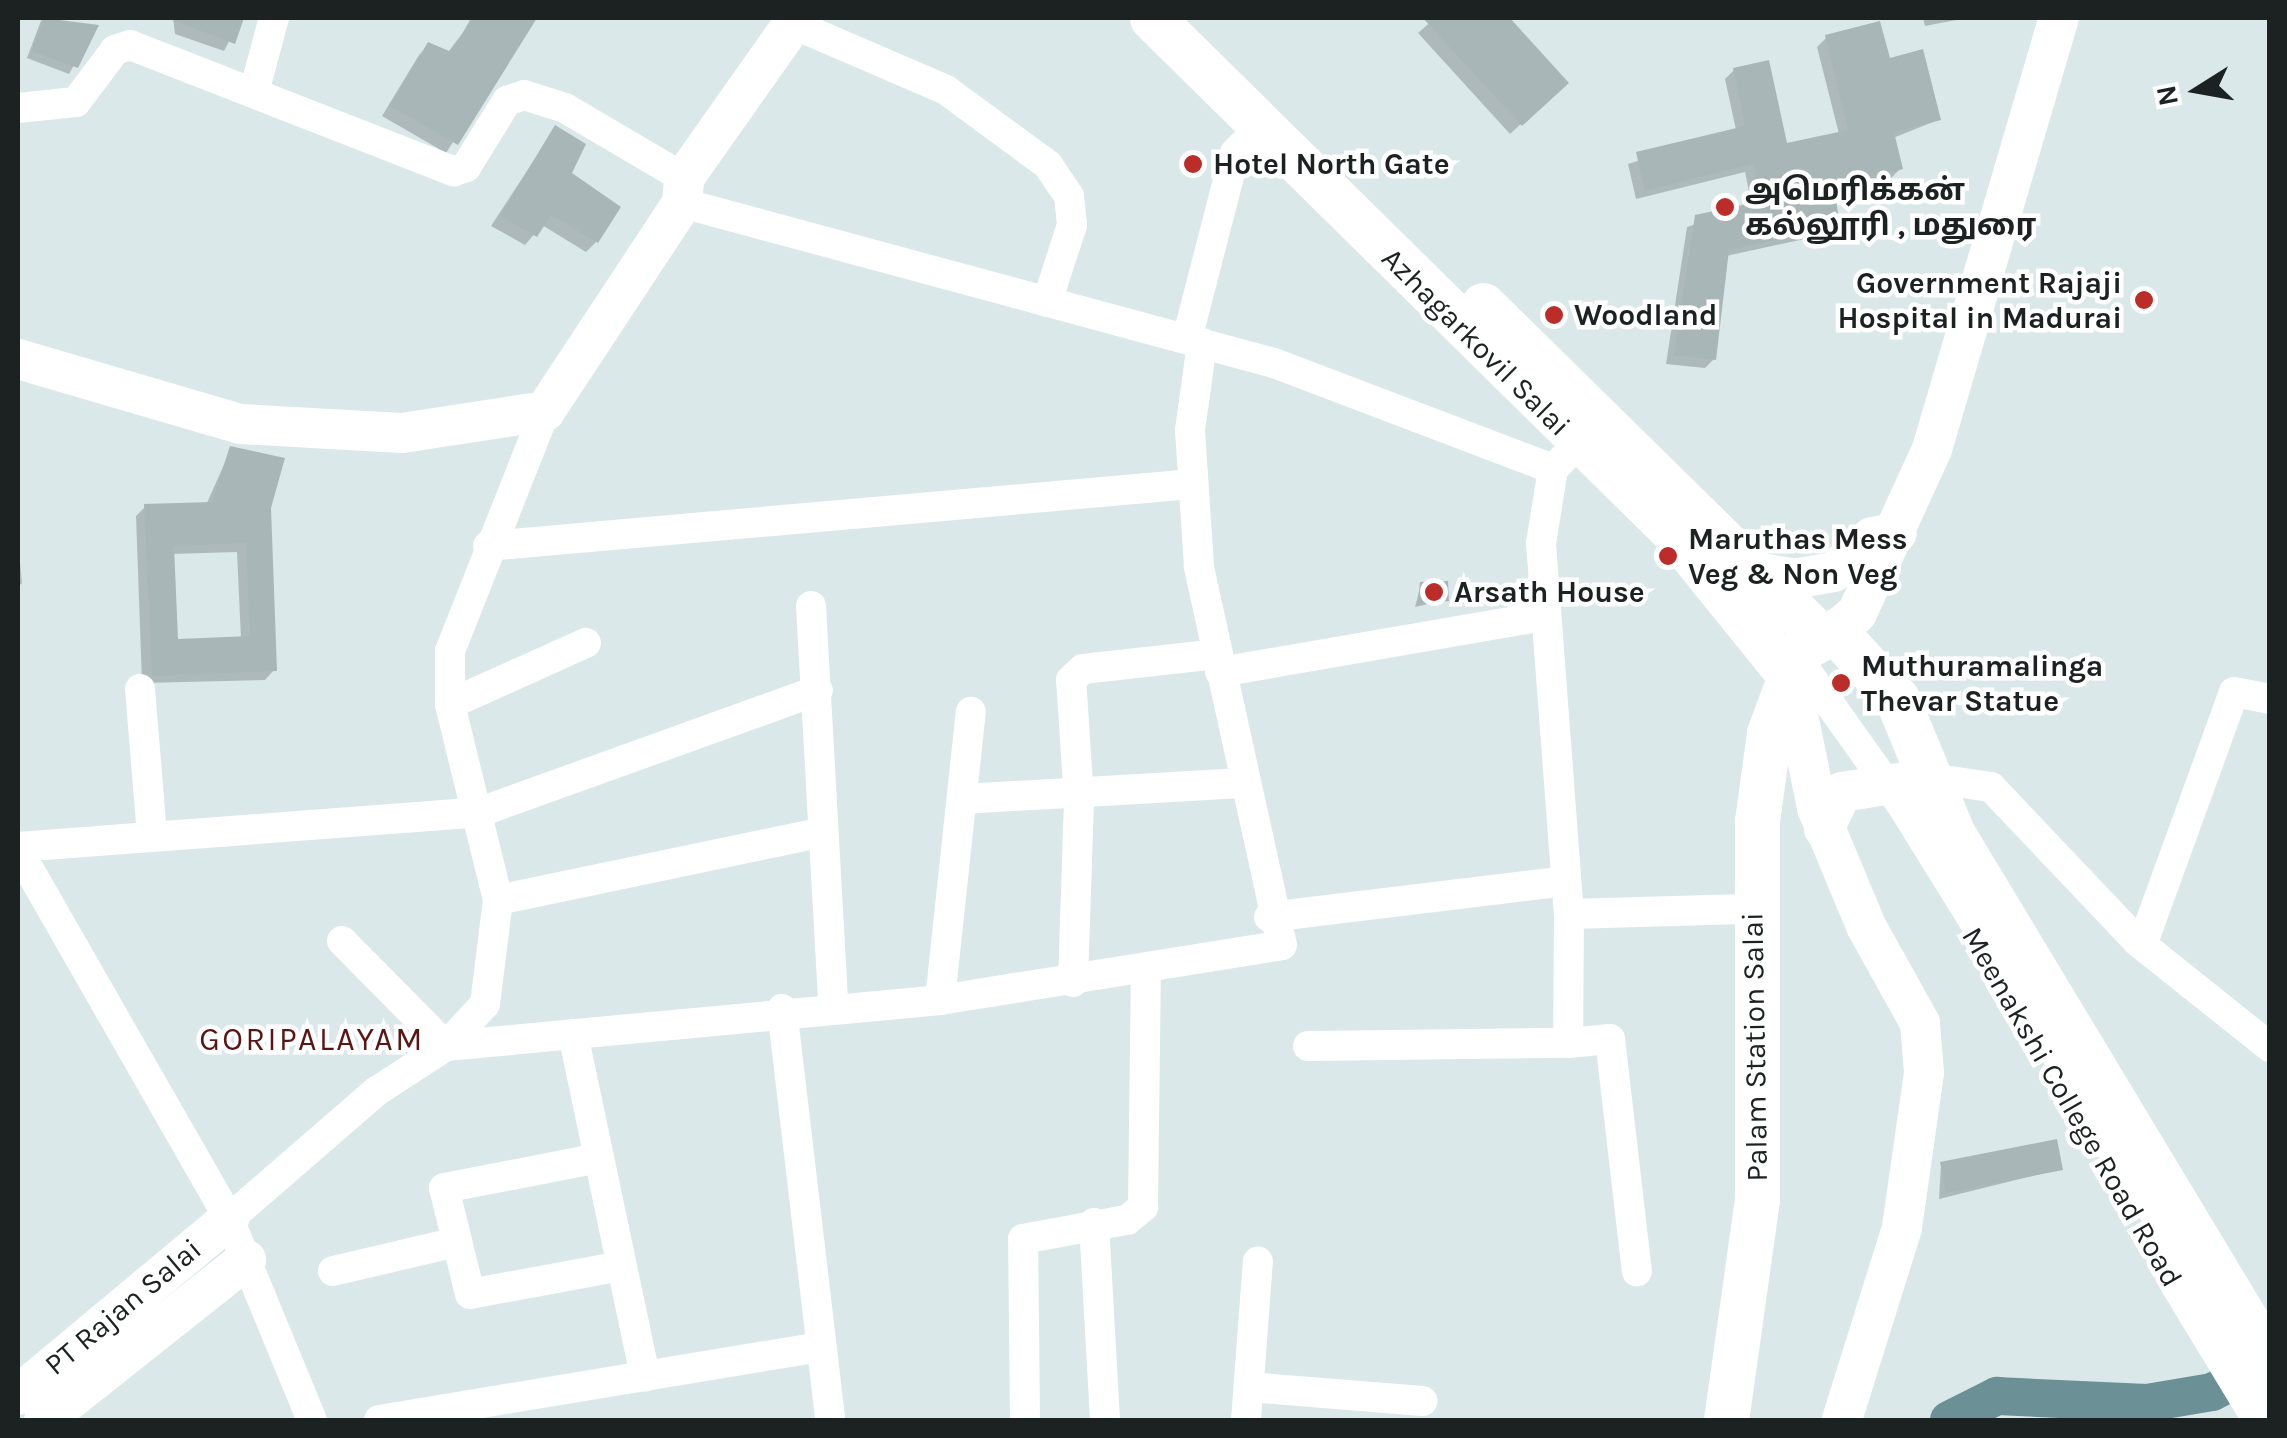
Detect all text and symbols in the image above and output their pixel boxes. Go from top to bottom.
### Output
north arrow [2147,40,2247,140]
text: N [2149,83,2185,109]
place label: Hotel North Gate [1213,146,1450,182]
marker: Hotel North Gate [1182,153,1204,175]
place label: அமெரிக்கன் கல்லூரி , மதுரை [1745,172,2036,242]
marker: அமெரிக்கன் கல்லூரி , மதுரை [1714,196,1736,218]
street label: Azhagarkovil Salai [1374,240,1578,444]
place label: Government Rajaji Hospital in Madurai [1837,265,2122,336]
marker: Government Rajaji Hospital in Madurai [2131,287,2157,313]
place label: Woodland [1574,297,1717,333]
marker: Woodland [1543,304,1565,326]
place label: Maruthas Mess Veg & Non Veg [1688,521,1908,592]
marker: Maruthas Mess Veg & Non Veg [1657,545,1679,567]
place label: Arsath House [1454,574,1645,610]
marker: Arsath House [1423,581,1445,603]
place label: Muthuramalinga Thevar Statue [1861,648,2103,718]
marker: Muthuramalinga Thevar Statue [1830,672,1852,694]
street label: Palam Station Salai [1735,912,1775,1182]
street label: Meenakshi College Road Road [1954,921,2190,1293]
district label: GORIPALAYAM [199,1021,425,1059]
street label: PT Rajan Salai [37,1231,209,1383]

